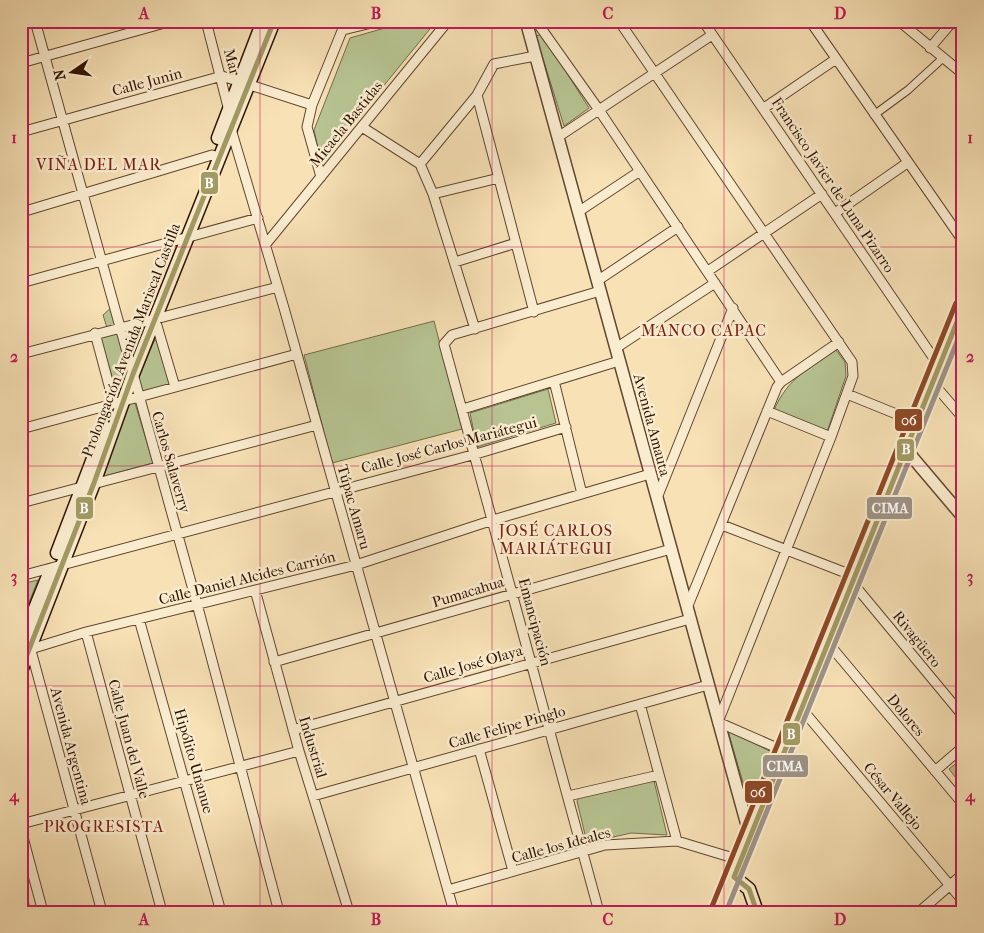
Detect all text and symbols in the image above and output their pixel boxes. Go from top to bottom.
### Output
text: A [138,4,150,23]
text: B [371,4,381,23]
text: C [603,4,614,23]
text: D [834,4,846,23]
street label: Mar [220,47,244,78]
north arrow [48,48,98,98]
street label: Calle Junin [110,64,184,100]
text: N [50,67,69,82]
street label: Micaela Bastidas [306,77,387,171]
street label: Francisco Javier de Luna Pizarro [768,94,899,276]
text: 1 [11,128,17,147]
text: 1 [967,128,973,147]
district label: VIÑA DEL MAR [35,155,162,174]
line badge: B [200,171,219,195]
text: B [204,175,214,192]
street label: Prolongación Avenida Mariscal Castilla [78,219,184,460]
district label: MANCO CAPAC [641,321,767,340]
text: 2 [10,347,18,366]
text: 2 [966,347,974,366]
street label: Avenida Amauta [629,371,675,479]
line badge: 06 [894,408,923,432]
street label: Carlos Salaverry [148,409,194,516]
text: 06 [901,412,917,429]
street label: Calle José Carlos Mariátegui [359,413,539,477]
line badge: B [896,438,915,462]
text: B [901,441,911,458]
street label: Túpac Amaru [333,463,375,552]
line badge: B [75,496,94,520]
line badge: CIMA [866,496,913,520]
text: B [79,500,89,517]
text: CIMA [872,500,909,517]
district label: JOSÉ CARLOS MARIÁTEGUI [497,520,613,558]
street label: Calle Daniel Alcides Carrión [157,547,337,609]
text: 3 [11,567,17,587]
text: 3 [967,567,973,587]
street label: Pumacahua [430,572,507,611]
street label: Emancipación [515,576,555,668]
street label: Rivagüero [889,607,945,671]
street label: Calle José Olaya [421,641,526,687]
street label: Calle Juan del Valle [104,677,154,801]
street label: Avenida Argentina [46,684,96,808]
street label: Dolores [883,690,929,740]
street label: Calle Felipe Pinglo [447,702,568,752]
street label: Hipólito Unanue [170,706,218,816]
street label: Industrial [295,714,331,780]
line badge: B [782,722,801,746]
text: B [786,726,796,743]
line badge: CIMA [762,754,809,778]
text: CIMA [767,758,804,775]
street label: César Vallejo [860,759,927,834]
line badge: 06 [744,780,773,804]
text: 06 [750,784,766,801]
text: 4 [8,786,20,806]
text: 4 [964,786,976,806]
district label: PROGRESISTA [44,817,164,836]
street label: Calle los Ideales [510,823,613,867]
text: A [138,910,150,929]
text: B [371,910,381,929]
text: C [603,910,614,929]
text: D [834,910,846,929]

